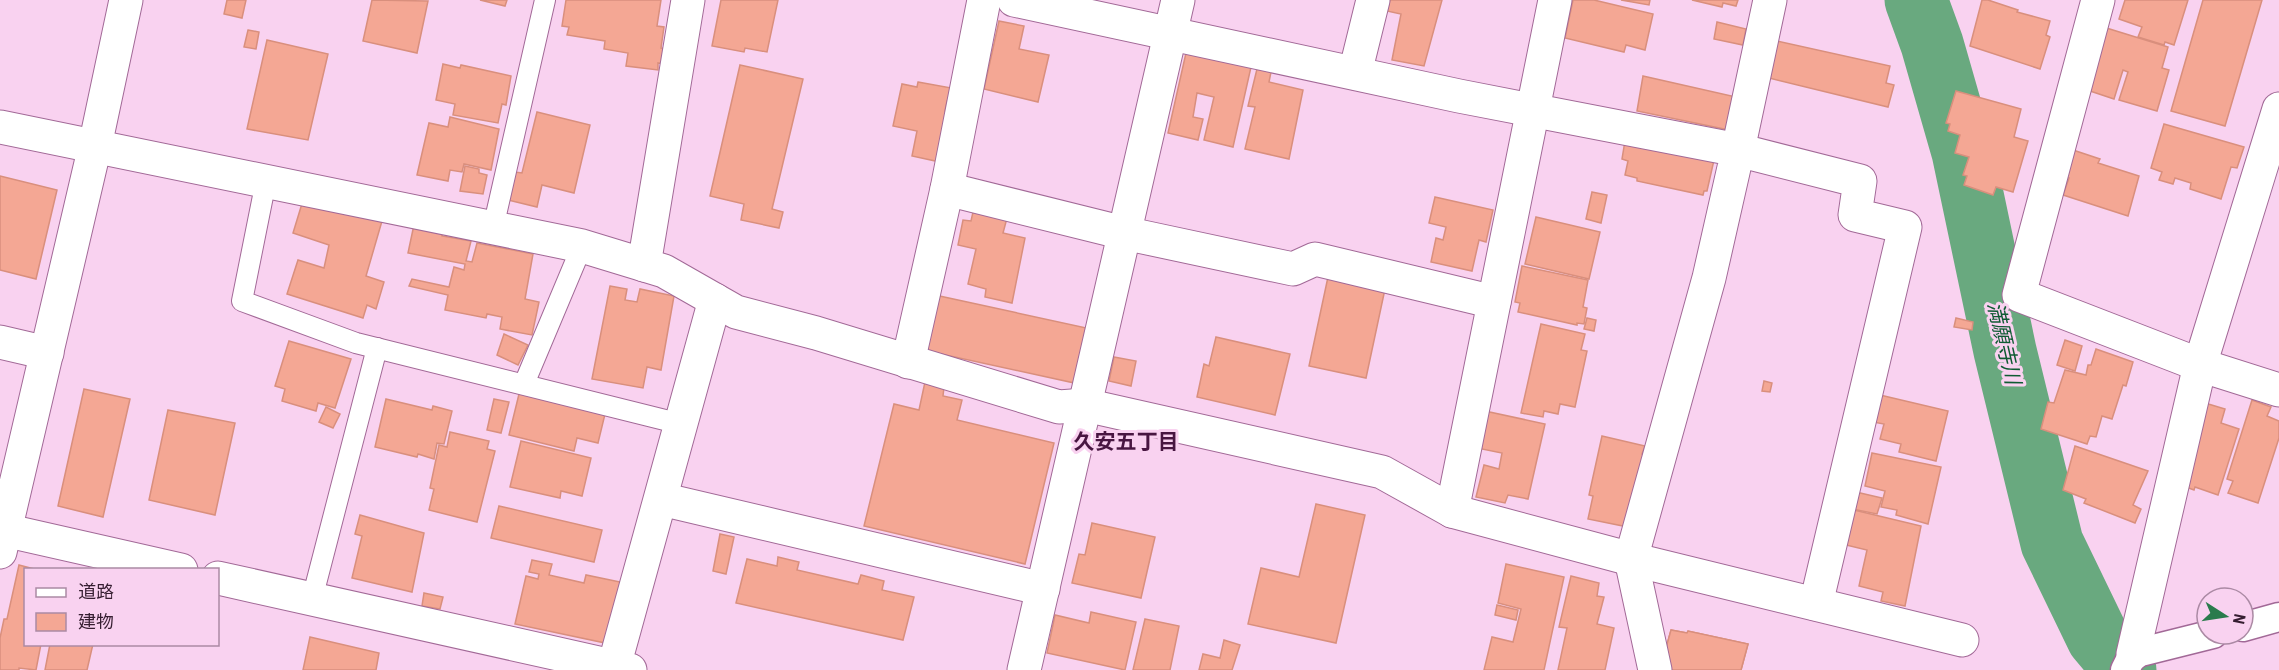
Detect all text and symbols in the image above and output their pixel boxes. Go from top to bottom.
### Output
water label: 満願寺川 [1983,299,2026,389]
district label: 久安五丁目 [1074,430,1179,454]
legend [24,568,219,646]
text: 道路 [78,581,114,602]
north arrow [2195,586,2255,646]
text: 建物 [78,611,114,632]
text: N [2229,612,2249,626]

